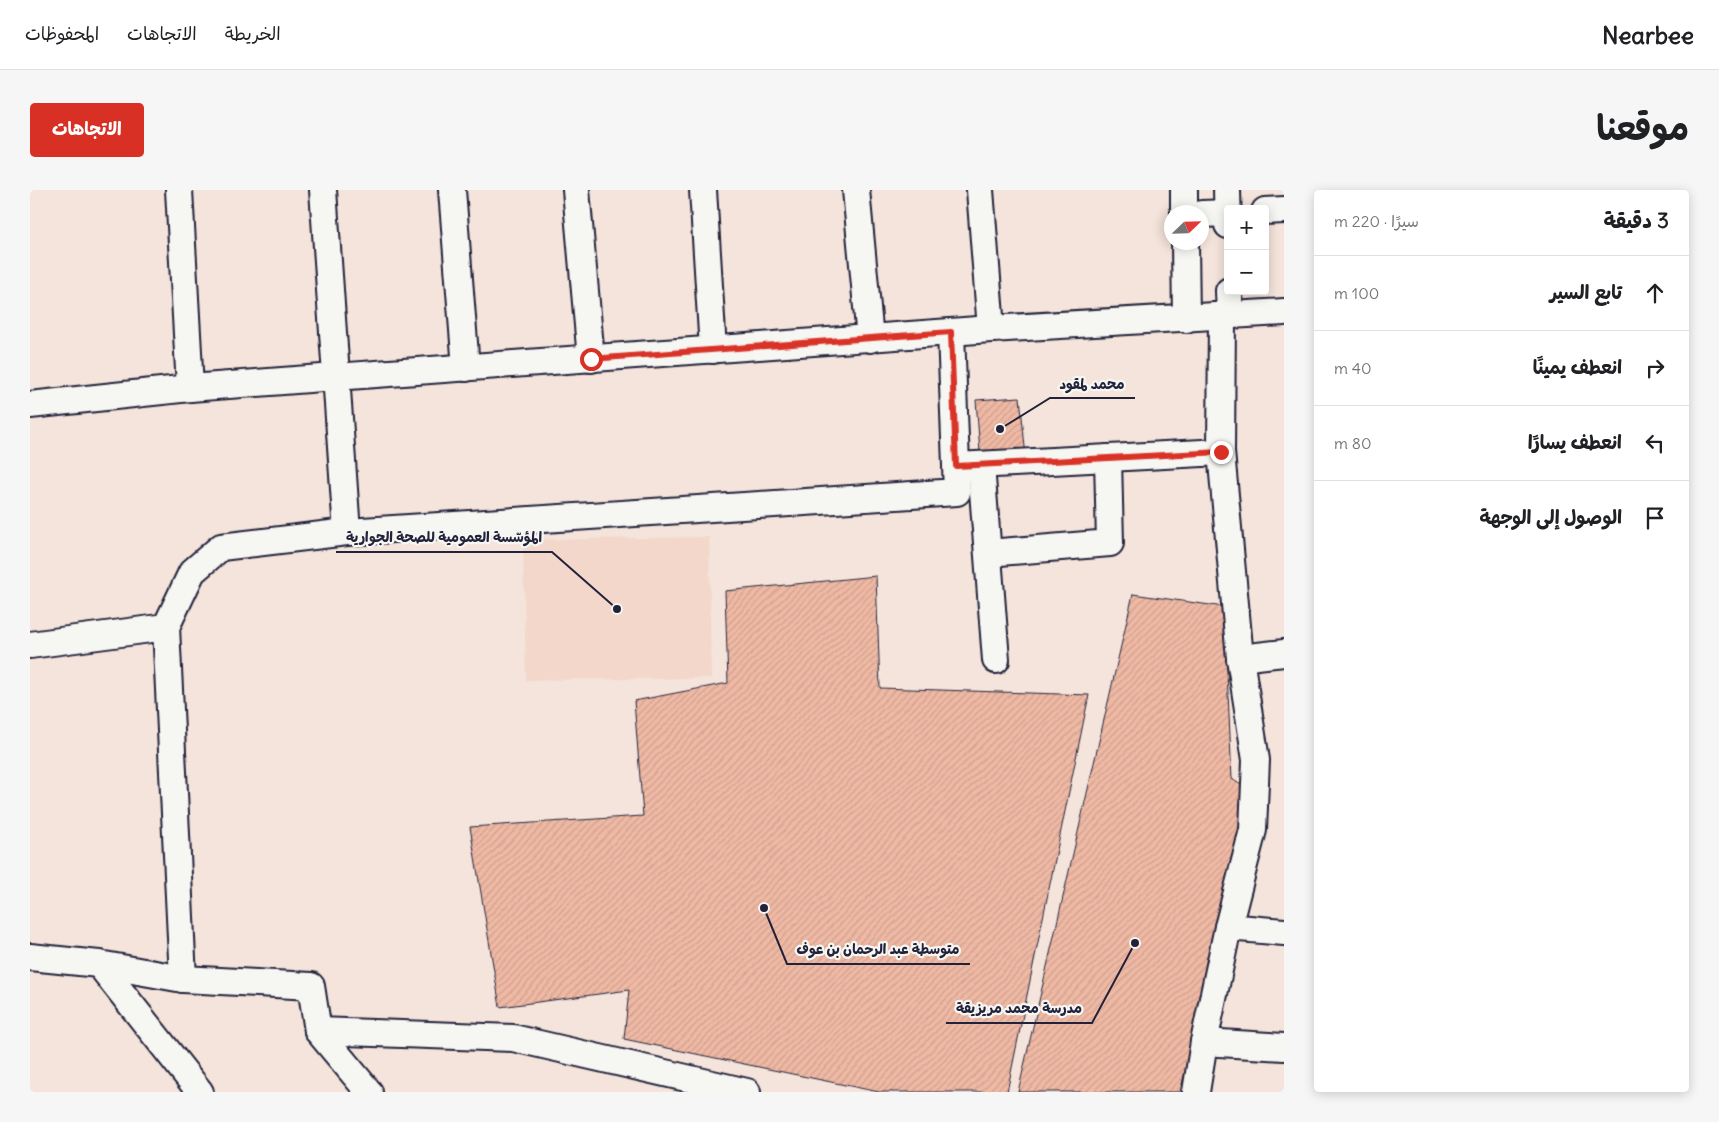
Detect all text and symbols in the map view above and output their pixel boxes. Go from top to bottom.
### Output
text: Nearbee [1602,20,1694,50]
text: المحفوظات [25,22,99,45]
text: الاتجاهات [127,22,197,45]
text: الخريطة [225,22,281,45]
button: الاتجاهات [30,103,144,157]
text: موقعنا [1596,105,1689,149]
north arrow [1164,205,1209,250]
map controls [1224,205,1269,295]
button: + [1224,205,1269,250]
text: 3 دقيقة [1604,207,1669,234]
text: سيرًا · 220 m [1334,211,1419,231]
button: − [1224,250,1269,295]
icon: ahead [1641,279,1669,307]
text: تابع السير [1550,280,1622,304]
text: 100 m [1334,283,1379,303]
route start [580,348,603,371]
icon: right [1641,354,1669,382]
text: انعطف يمينًا [1533,355,1622,379]
text: 40 m [1334,358,1372,378]
callout: محمد لمقود [1050,369,1135,398]
text: محمد لمقود [1059,375,1125,394]
icon: left [1641,429,1669,457]
text: انعطف يسارًا [1528,430,1622,454]
text: 80 m [1334,433,1372,453]
route end [1210,441,1233,464]
icon: arrive [1641,504,1669,532]
text: الوصول إلى الوجهة [1479,505,1622,529]
callout: المؤسّسة العمومية للصحة الجوارية [336,523,552,552]
text: المؤسّسة العمومية للصحة الجوارية [346,528,542,547]
callout: متوسطة عبد الرحمان بن عوف [787,935,970,964]
text: متوسطة عبد الرحمان بن عوف [797,940,959,959]
callout: مدرسة محمد مريزيقة [946,994,1092,1023]
text: مدرسة محمد مريزيقة [956,999,1082,1017]

